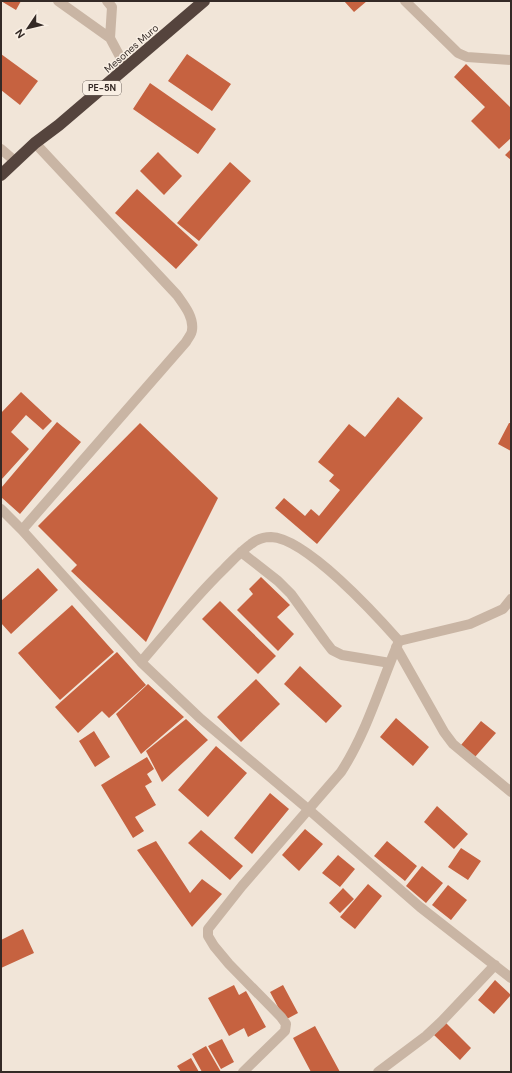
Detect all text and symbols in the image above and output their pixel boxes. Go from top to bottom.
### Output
north arrow [8,8,48,48]
street label: Mesones Muro [102,21,161,76]
text: N [12,26,28,41]
road number: PE-5N [83,81,121,95]

